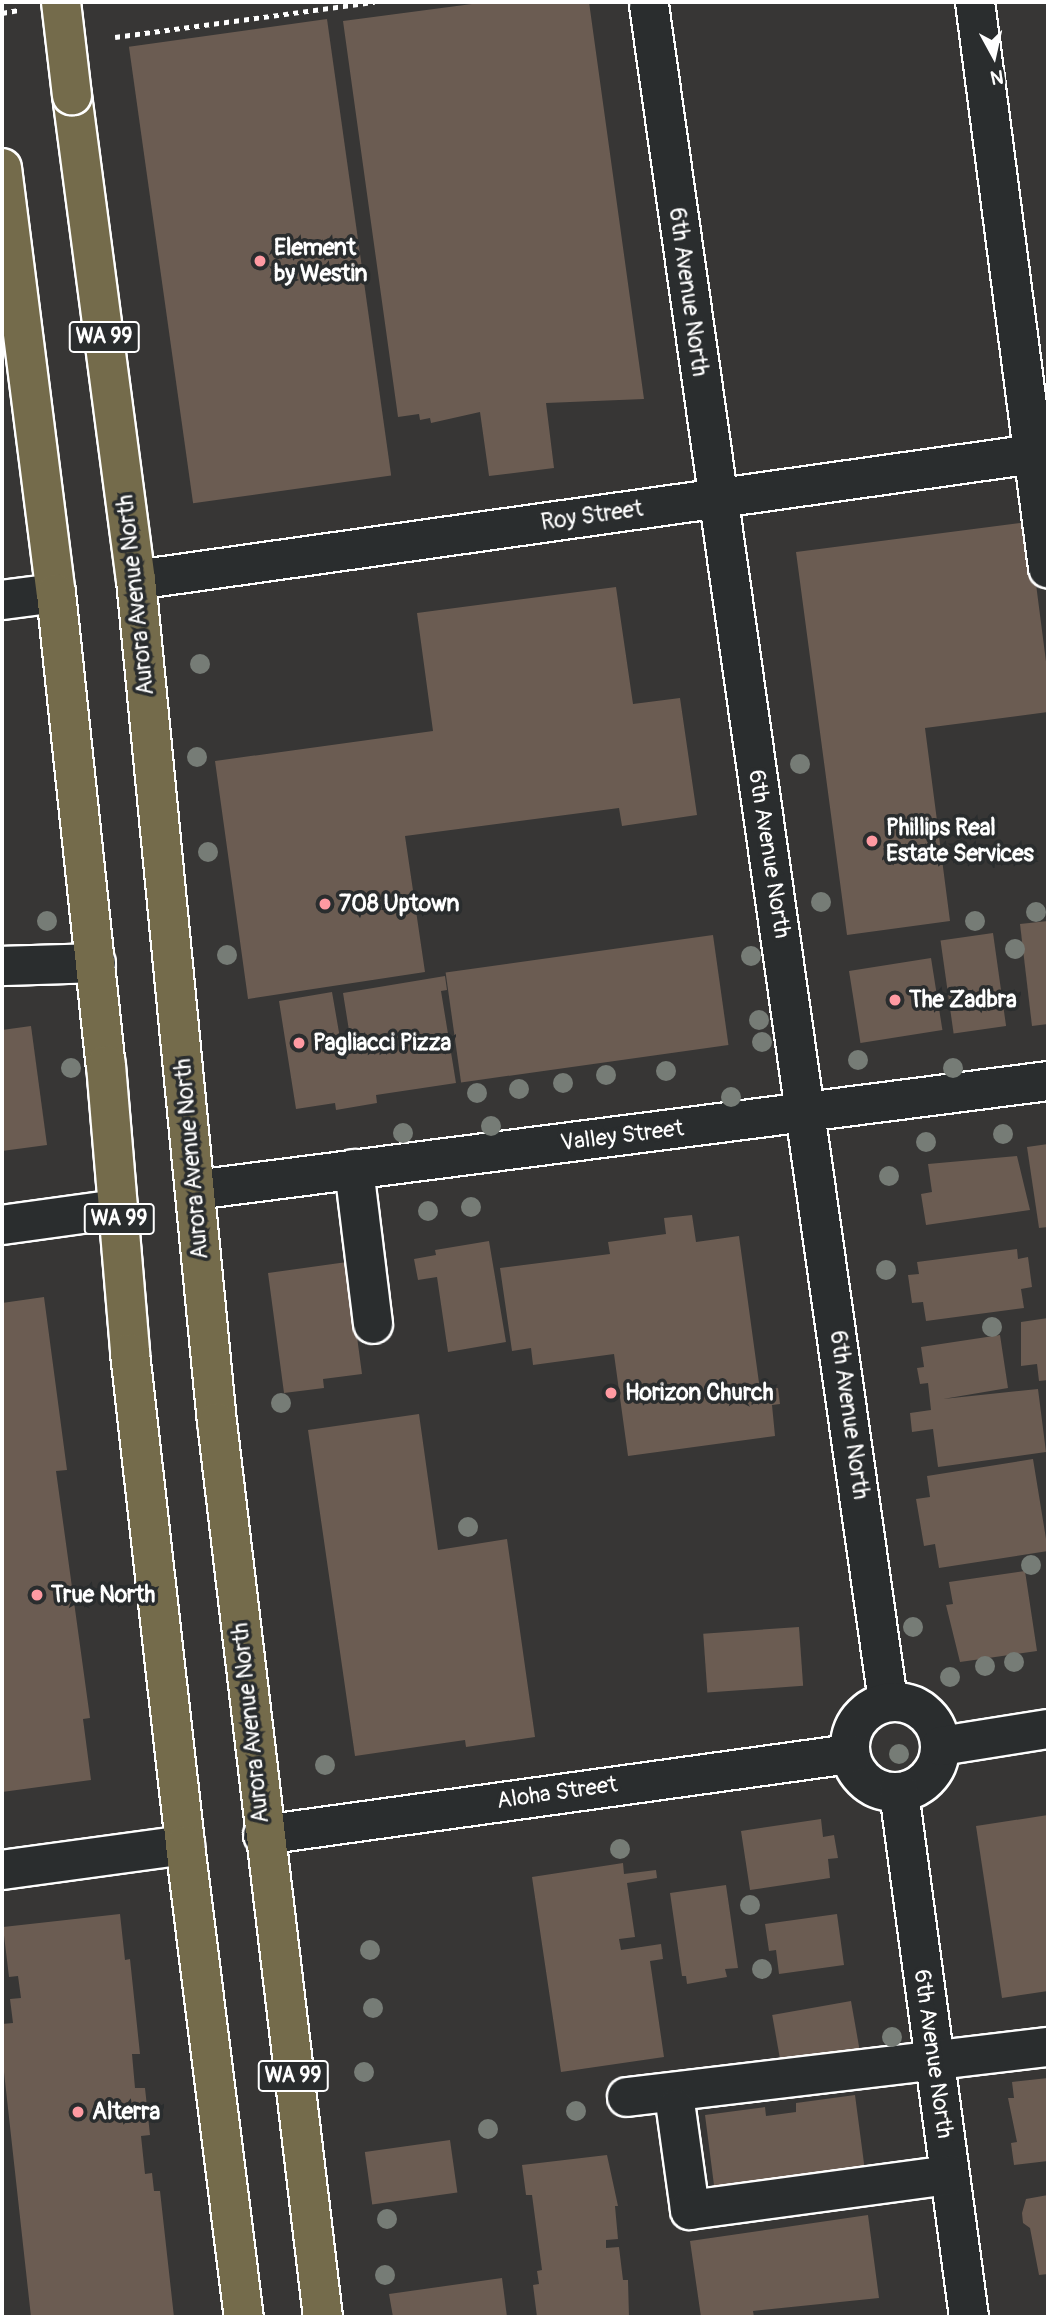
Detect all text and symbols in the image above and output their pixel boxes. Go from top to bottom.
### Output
north arrow [959,21,1029,91]
text: N [989,64,1005,90]
street label: 6th Avenue North [662,206,714,378]
place label: Element by Westin [274,234,368,288]
marker: Element by Westin [252,253,268,269]
road number: WA 99 [67,320,141,354]
street label: Aurora Avenue North [112,493,160,697]
street label: Roy Street [539,495,645,537]
street label: 6th Avenue North [742,768,796,940]
place label: Phillips Real Estate Services [886,814,1034,868]
marker: Phillips Real Estate Services [864,833,880,849]
place label: 708 Uptown [339,890,459,918]
marker: 708 Uptown [317,896,333,912]
place label: The Zadbra [909,986,1017,1014]
marker: The Zadbra [887,992,903,1008]
place label: Pagliacci Pizza [313,1029,451,1057]
marker: Pagliacci Pizza [291,1035,307,1051]
street label: Aurora Avenue North [169,1057,215,1261]
street label: Valley Street [559,1115,685,1157]
road number: WA 99 [82,1202,156,1236]
street label: 6th Avenue North [823,1329,875,1501]
place label: Horizon Church [625,1379,774,1407]
marker: Horizon Church [603,1385,619,1401]
place label: True North [51,1581,155,1609]
marker: True North [29,1587,45,1603]
street label: Aurora Avenue North [227,1621,275,1825]
street label: Aloha Street [495,1771,619,1815]
street label: 6th Avenue North [907,1968,959,2140]
road number: WA 99 [256,2058,330,2094]
place label: Alterra [92,2098,160,2126]
marker: Alterra [70,2104,86,2120]

